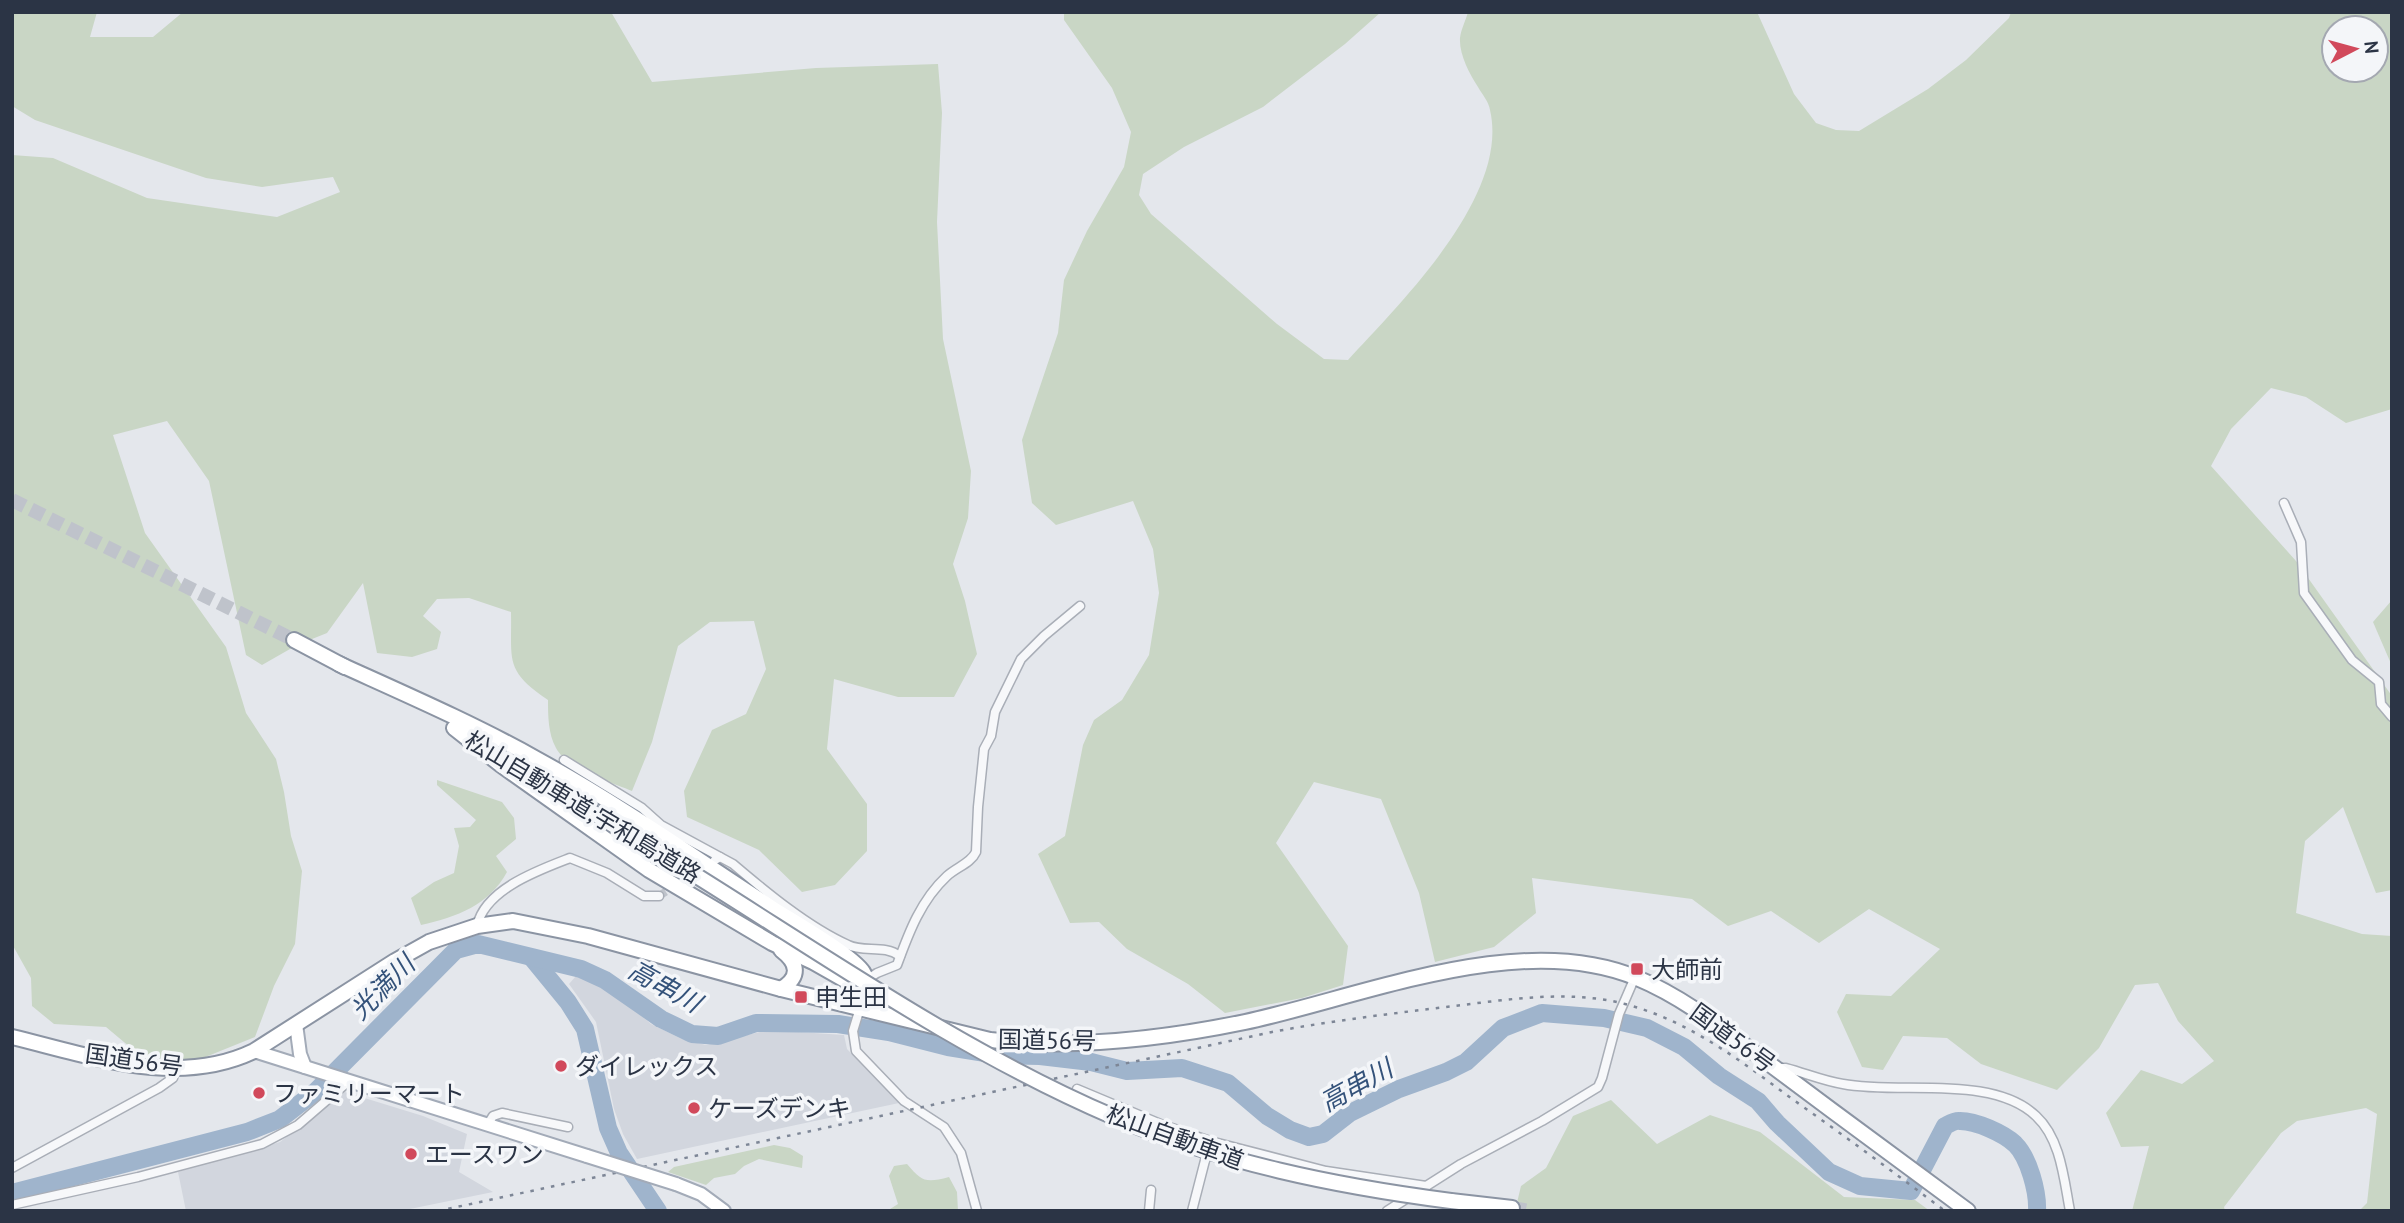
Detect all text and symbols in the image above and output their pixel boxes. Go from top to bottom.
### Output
north arrow [2320,14,2390,84]
text: N [2359,40,2384,55]
street label: 松山自動車道;宇和島道路 [459,724,707,890]
water label: 光満川 [343,946,423,1026]
water label: 高串川 [623,953,710,1021]
place label: 大師前 [1651,954,1723,985]
marker: 大師前 [1629,961,1645,977]
place label: 申生田 [815,982,887,1013]
marker: 申生田 [793,989,809,1005]
street label: 国道56号 [1684,997,1782,1079]
street label: 国道56号 [998,1024,1096,1056]
street label: 国道56号 [83,1038,185,1082]
water label: 高串川 [1314,1050,1401,1118]
place label: ダイレックス [575,1051,718,1082]
marker: ダイレックス [553,1058,569,1074]
place label: ファミリーマート [273,1078,465,1109]
marker: ファミリーマート [251,1085,267,1101]
place label: ケーズデンキ [708,1093,851,1124]
street label: 松山自動車道 [1102,1098,1248,1176]
marker: ケーズデンキ [686,1100,702,1116]
place label: エースワン [425,1139,544,1170]
marker: エースワン [403,1146,419,1162]

